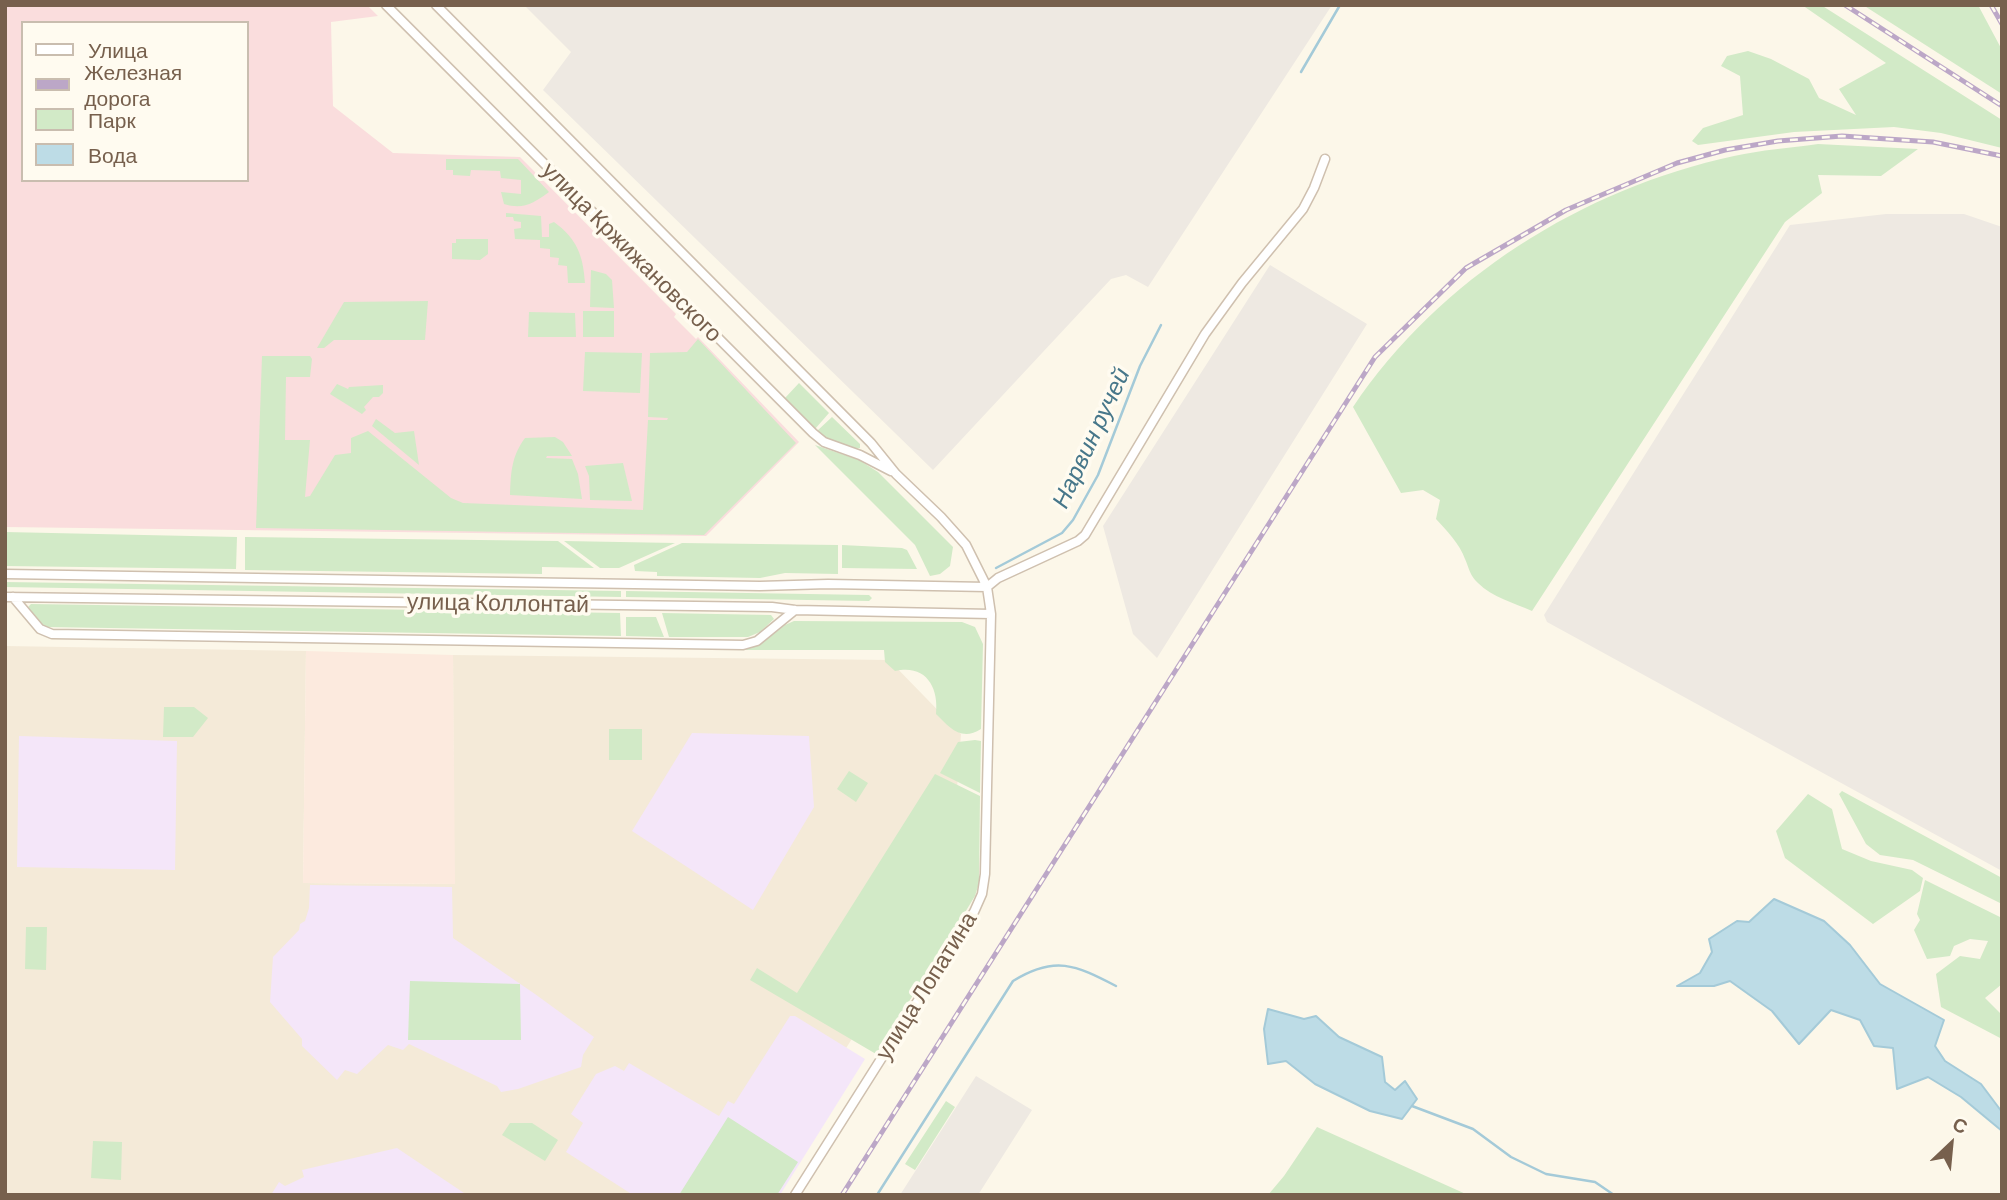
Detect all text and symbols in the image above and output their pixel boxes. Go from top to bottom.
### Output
legend [21,21,248,182]
text: Улица [88,37,148,62]
text: Железная дорога [84,59,182,110]
text: Парк [88,107,136,132]
text: Вода [88,142,137,167]
street label: улица Кржижановского [536,156,728,348]
water label: Нарвин ручей [1046,363,1136,513]
street label: улица Коллонтай [407,588,589,618]
street label: улица Лопатина [869,907,983,1065]
north arrow [1916,1109,1986,1179]
text: С [1949,1111,1972,1138]

